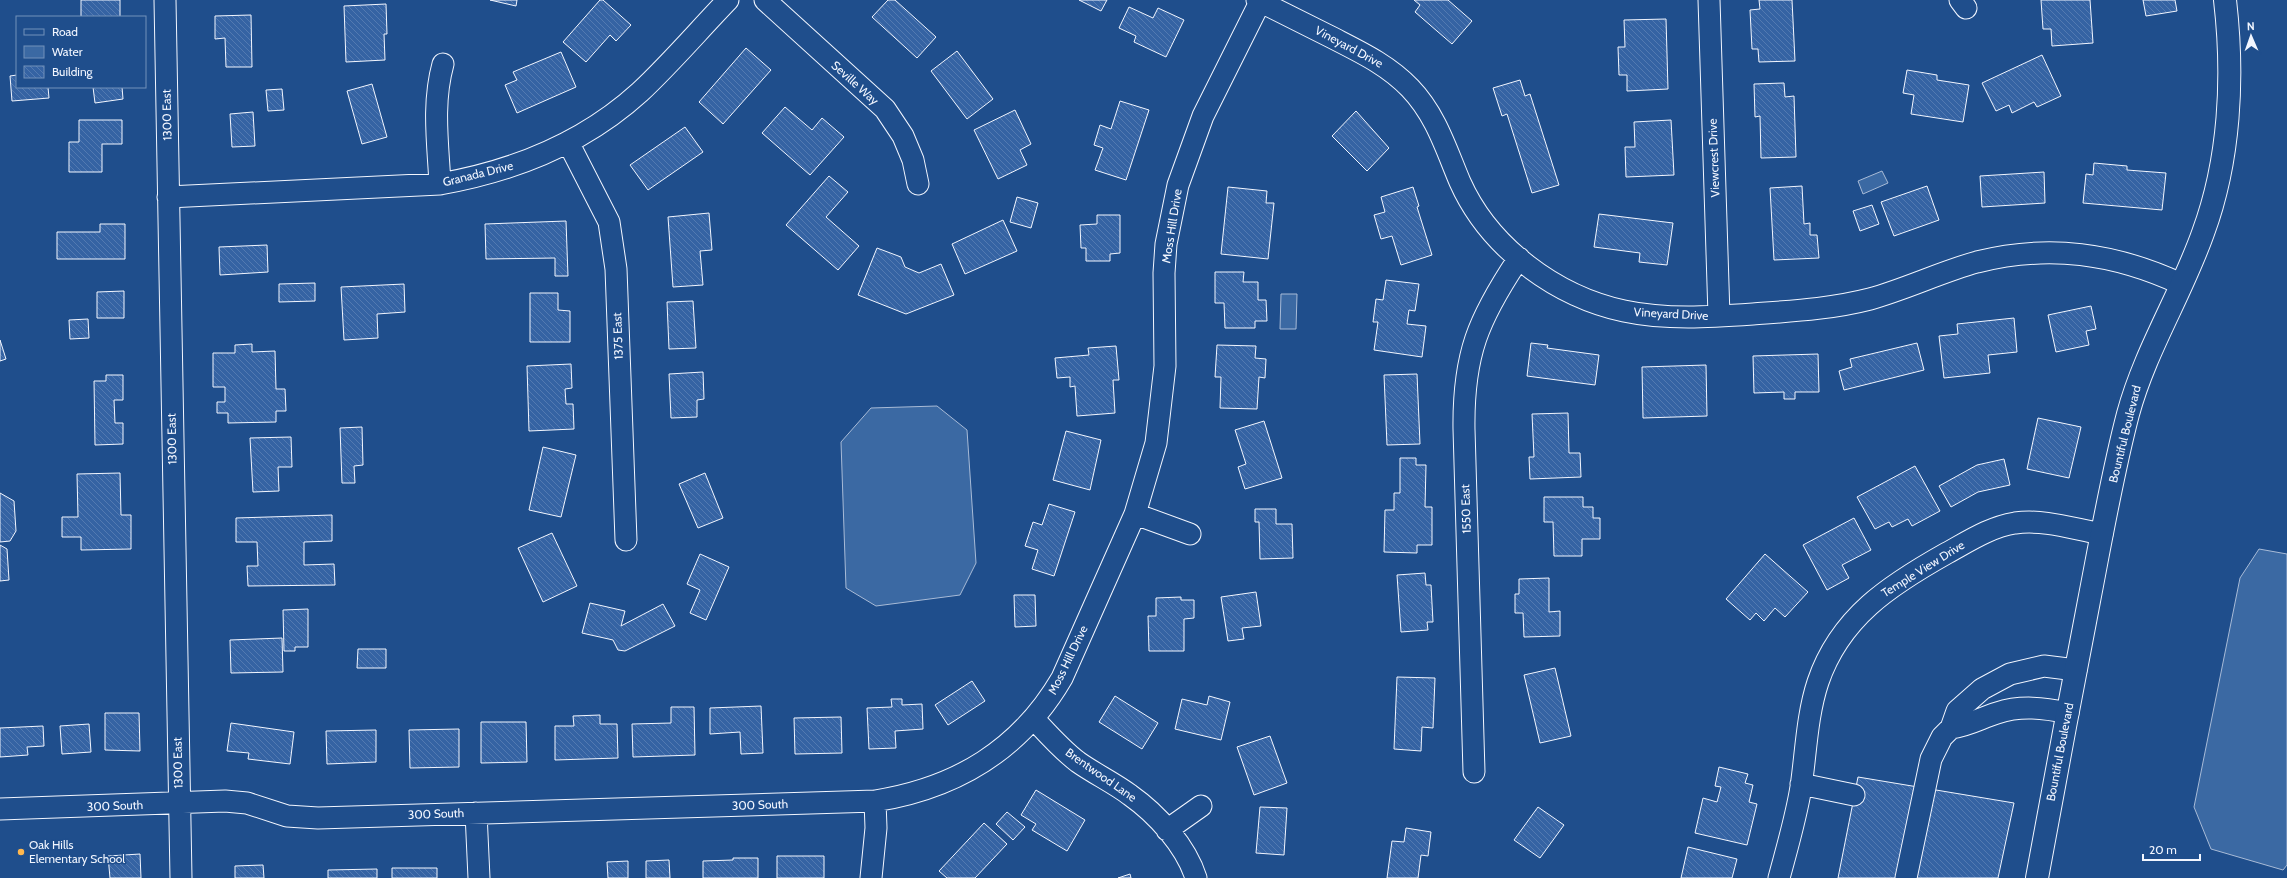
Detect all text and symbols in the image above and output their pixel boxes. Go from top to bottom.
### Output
legend [16,16,146,88]
north arrow [2231,16,2271,56]
text: N [2247,19,2255,33]
street label: Vineyard Drive [1313,22,1386,71]
text: Road [52,24,78,39]
text: Water [52,44,83,59]
street label: Seville Way [829,57,882,108]
text: Building [52,64,94,79]
street label: 1300 East [159,89,174,141]
street label: Viewcrest Drive [1705,118,1722,198]
street label: Granada Drive [441,158,515,189]
street label: Moss Hill Drive [1158,188,1185,264]
street label: Vineyard Drive [1633,304,1709,323]
street label: 1375 East [609,312,626,360]
street label: Bountiful Boulevard [2105,384,2144,484]
street label: 1300 East [164,413,179,465]
street label: 1550 East [1457,484,1474,534]
street label: Temple View Drive [1878,537,1967,600]
street label: Moss Hill Drive [1044,623,1091,697]
street label: Bountiful Boulevard [2043,701,2076,802]
street label: 1300 East [170,737,185,789]
street label: Brentwood Lane [1063,745,1140,805]
street label: 300 South [732,796,788,813]
street label: 300 South [87,797,143,814]
street label: 300 South [408,805,464,822]
scale bar [2143,836,2200,862]
place label: Oak Hills Elementary School [29,837,125,866]
text: 20 m [2149,842,2177,857]
marker: Oak Hills Elementary School [16,847,26,857]

